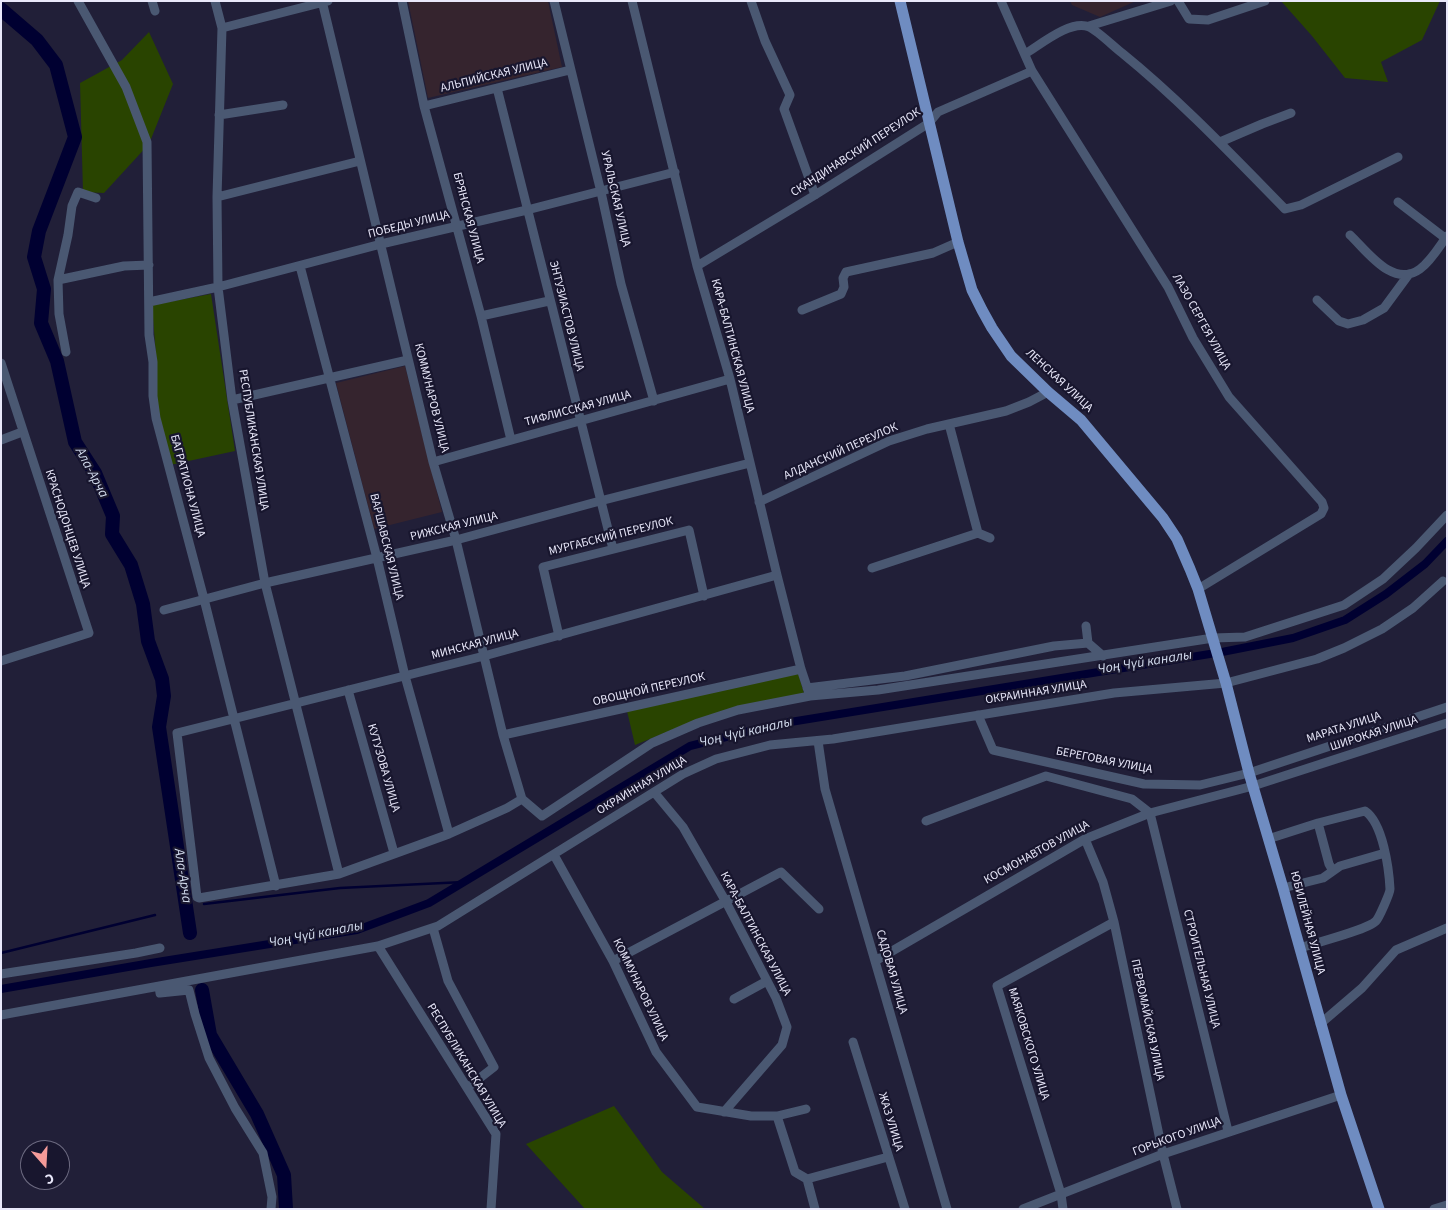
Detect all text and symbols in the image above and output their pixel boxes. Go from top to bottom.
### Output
street label: АЛЬПИЙСКАЯ УЛИЦА [439,56,549,96]
street label: СКАНДИНАВСКИЙ ПЕРЕУЛОК [788,106,924,200]
street label: УРАЛЬСКАЯ УЛИЦА [597,149,633,249]
street label: БРЯНСКАЯ УЛИЦА [449,171,487,265]
street label: ПОБЕДЫ УЛИЦА [367,208,451,242]
street label: ЭНТУЗИАСТОВ УЛИЦА [545,259,587,373]
street label: ЛАЗО СЕРГЕЯ УЛИЦА [1169,271,1233,373]
street label: КАРА-БАЛТИНСКАЯ УЛИЦА [707,277,757,415]
street label: КОММУНАРОВ УЛИЦА [410,342,452,454]
street label: ЛЕНСКАЯ УЛИЦА [1022,346,1096,416]
street label: РЕСПУБЛИКАНСКАЯ УЛИЦА [235,369,271,511]
street label: ТИФЛИССКАЯ УЛИЦА [523,388,633,430]
street label: АЛДАНСКИЙ ПЕРЕУЛОК [782,420,900,484]
street label: БАГРАТИОНА УЛИЦА [166,433,208,539]
water label: Ала-Арча [71,445,111,501]
street label: КРАСНОДОНЦЕВ УЛИЦА [41,468,93,590]
street label: ВАРШАВСКАЯ УЛИЦА [366,492,406,602]
street label: РИЖСКАЯ УЛИЦА [409,509,499,545]
street label: МУРГАБСКИЙ ПЕРЕУЛОК [547,515,675,559]
street label: МИНСКАЯ УЛИЦА [430,626,520,664]
water label: Чоң Чүй каналы [1096,647,1194,679]
street label: ОВОЩНОЙ ПЕРЕУЛОК [592,670,706,710]
street label: ОКРАИННАЯ УЛИЦА [984,678,1088,708]
street label: МАРАТА УЛИЦА [1305,709,1383,747]
street label: ШИРОКАЯ УЛИЦА [1328,713,1420,755]
water label: Чоң Чүй каналы [698,714,794,752]
street label: КУТУЗОВА УЛИЦА [364,722,402,814]
street label: БЕРЕГОВАЯ УЛИЦА [1055,745,1153,777]
street label: ОКРАИННАЯ УЛИЦА [594,754,690,818]
street label: КОСМОНАВТОВ УЛИЦА [982,818,1092,888]
water label: Ала-Арча [169,848,195,904]
street label: КАРА-БАЛТИНСКАЯ УЛИЦА [716,870,794,998]
street label: ЮБИЛЕЙНАЯ УЛИЦА [1286,870,1328,976]
street label: СТРОИТЕЛЬНАЯ УЛИЦА [1179,908,1223,1030]
water label: Чоң Чүй каналы [267,918,365,952]
street label: САДОВАЯ УЛИЦА [872,928,910,1016]
street label: КОММУНАРОВ УЛИЦА [609,936,671,1044]
street label: ПЕРВОМАЙСКАЯ УЛИЦА [1127,958,1167,1082]
street label: МАЯКОВСКОГО УЛИЦА [1004,986,1052,1102]
street label: РЕСПУБЛИКАНСКАЯ УЛИЦА [423,1001,509,1131]
street label: ЖАЗ УЛИЦА [874,1091,906,1153]
street label: ГОРЬКОГО УЛИЦА [1131,1114,1223,1160]
north arrow [20,1140,70,1190]
text: С [42,1167,57,1189]

